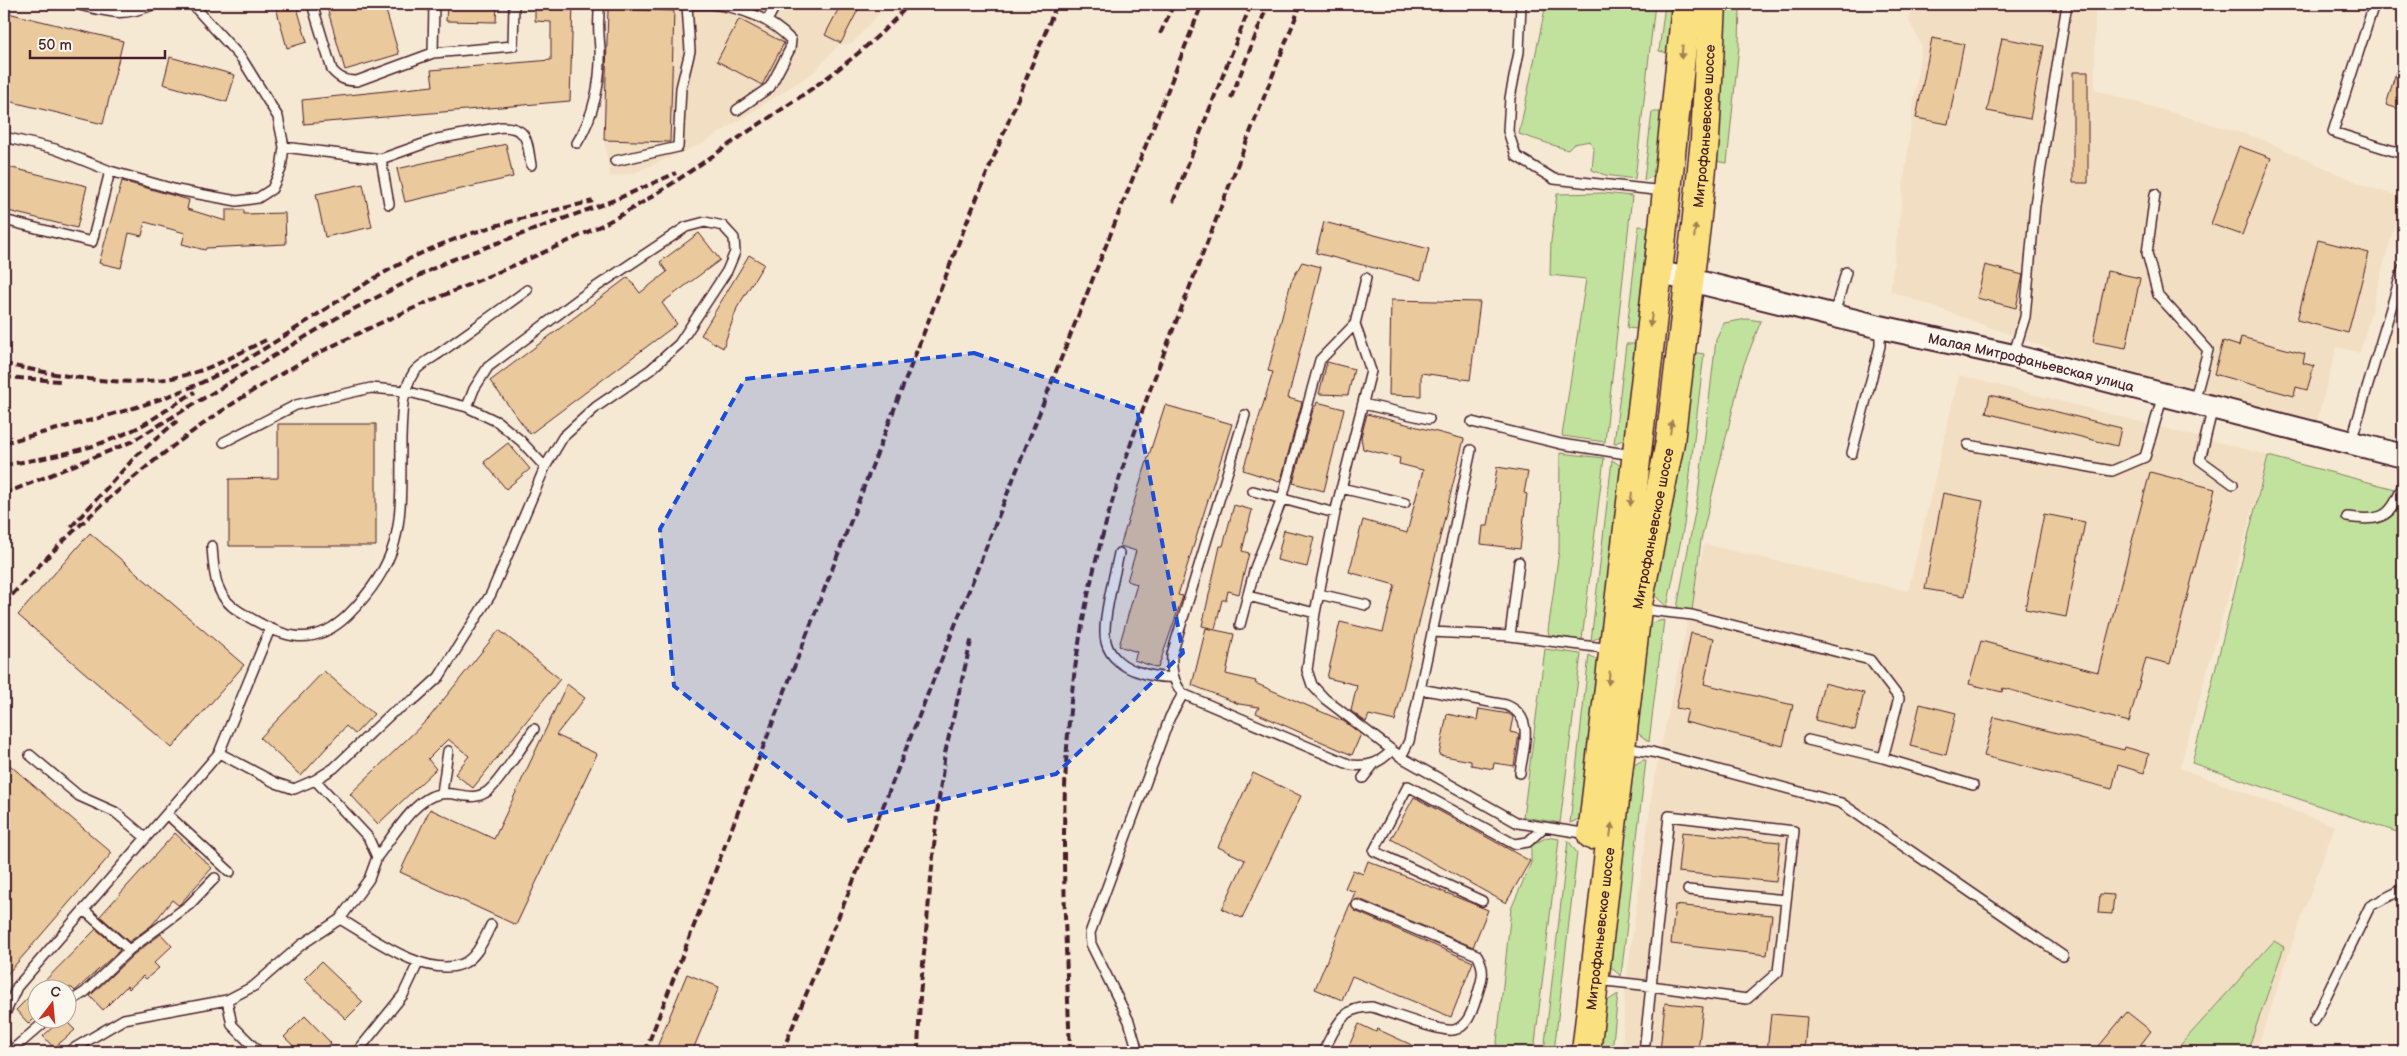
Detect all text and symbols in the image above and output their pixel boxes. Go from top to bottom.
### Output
scale bar [30,28,165,60]
text: 50 m [38,36,72,55]
street label: Митрофаньевское шоссе [1689,44,1718,209]
one-way arrow [1677,45,1685,61]
one-way arrow [1692,223,1700,239]
one-way arrow [1647,312,1655,328]
street label: Малая Митрофаньевская улица [1926,329,2137,395]
one-way arrow [1667,419,1675,435]
street label: Митрофаньевское шоссе [1629,446,1677,611]
one-way arrow [1627,491,1635,507]
one-way arrow [1605,670,1613,686]
one-way arrow [1607,822,1615,838]
street label: Митрофаньевское шоссе [1582,846,1618,1011]
north arrow [28,978,78,1028]
text: С [48,982,63,1002]

